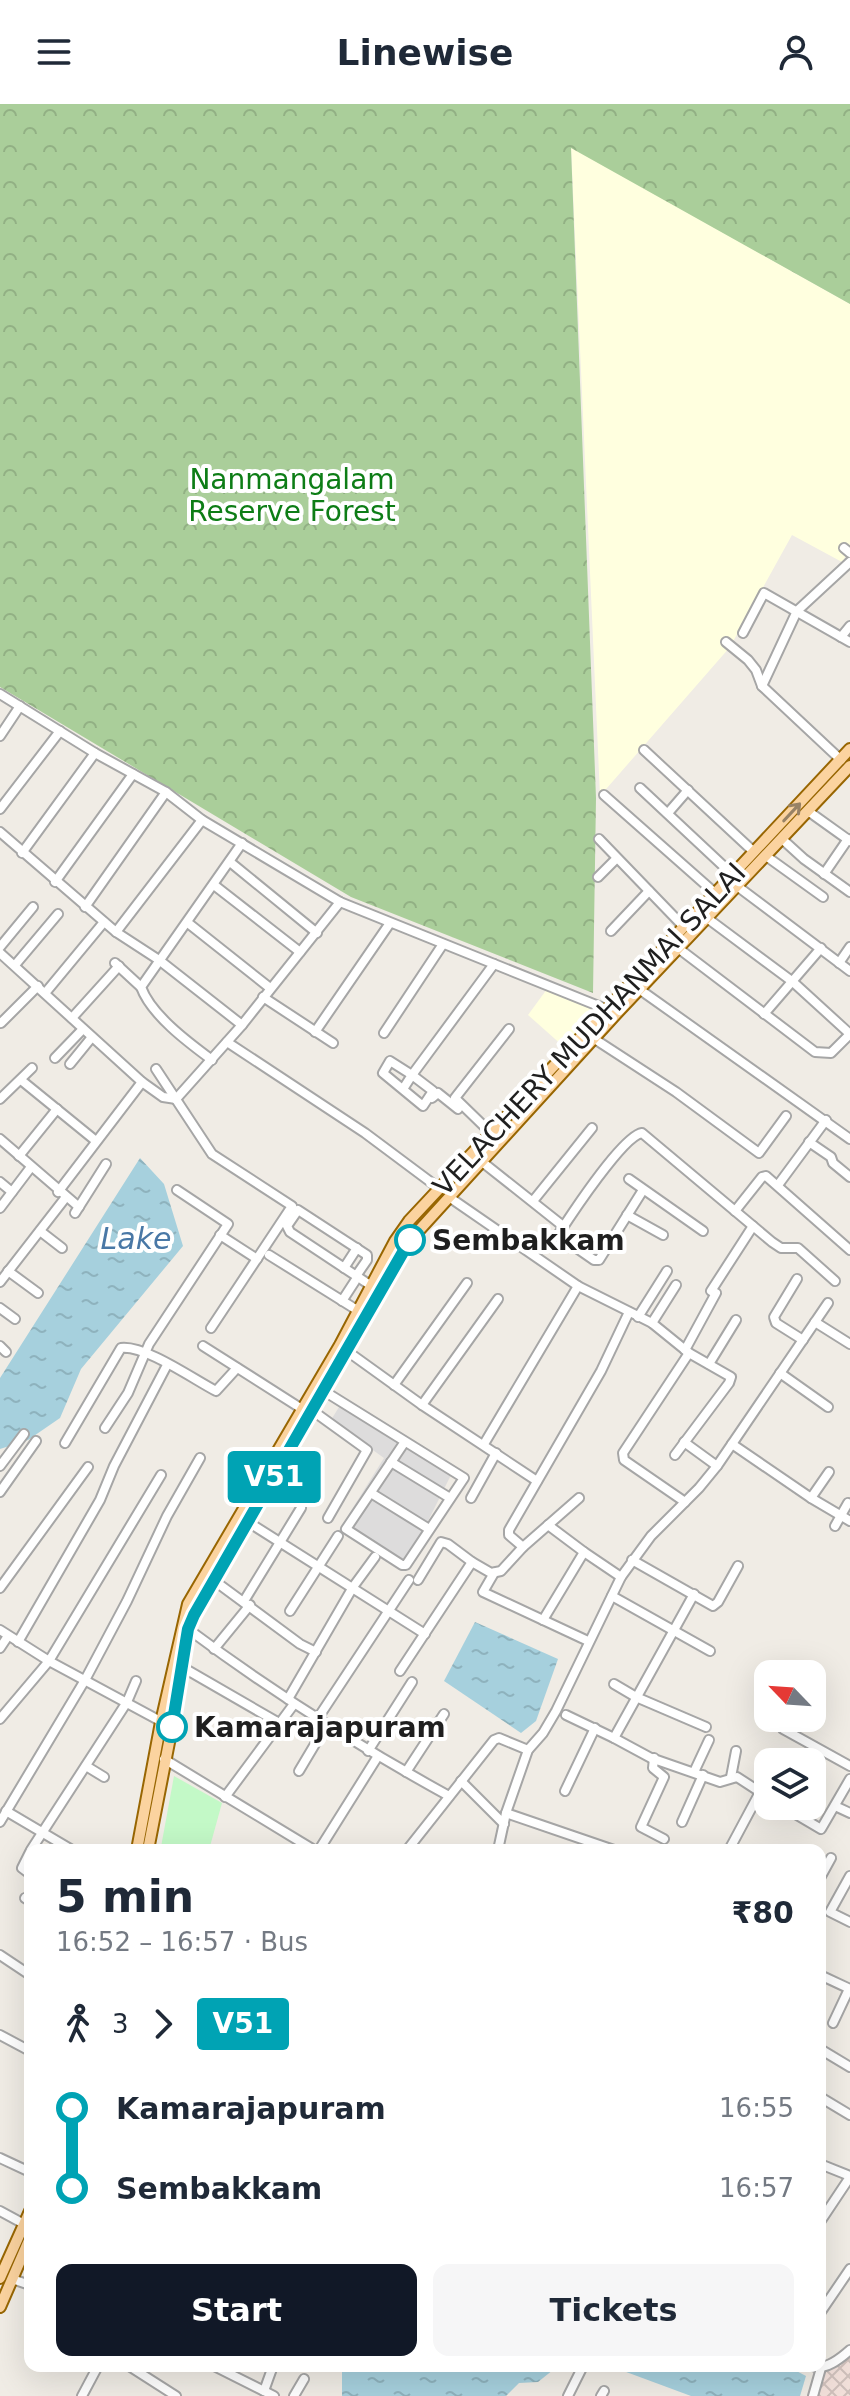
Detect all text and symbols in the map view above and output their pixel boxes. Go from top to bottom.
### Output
icon: menu [32,30,76,74]
icon: person [774,30,818,74]
text: Linewise [337,32,513,73]
park label: Nanmangalam Reserve Forest [188,463,396,528]
one-way arrow [782,802,801,822]
street label: VELACHERY MUDHANMAI SALAI [426,856,752,1202]
water label: Lake [101,1221,171,1256]
place label: Sembakkam [432,1224,625,1257]
marker: Sembakkam [395,1225,425,1255]
line badge: V51 [228,1451,320,1503]
text: V51 [244,1460,304,1493]
north arrow [754,1660,826,1732]
map controls [754,1660,826,1820]
place label: Kamarajapuram [194,1711,446,1744]
marker: Kamarajapuram [157,1712,187,1742]
button: layers [754,1748,826,1820]
text: 5 min [56,1871,194,1922]
text: ₹80 [731,1895,794,1930]
text: 16:52 – 16:57 · Bus [56,1927,308,1957]
icon: walk [56,2002,100,2046]
icon: forward [141,2002,185,2046]
text: V51 [213,2007,273,2040]
text: 3 [112,2009,129,2039]
text: Kamarajapuram [116,2091,386,2126]
text: 16:55 [719,2093,794,2123]
text: Sembakkam [116,2171,322,2206]
text: 16:57 [719,2173,794,2203]
button: Start [56,2264,417,2356]
button: Tickets [433,2264,794,2356]

